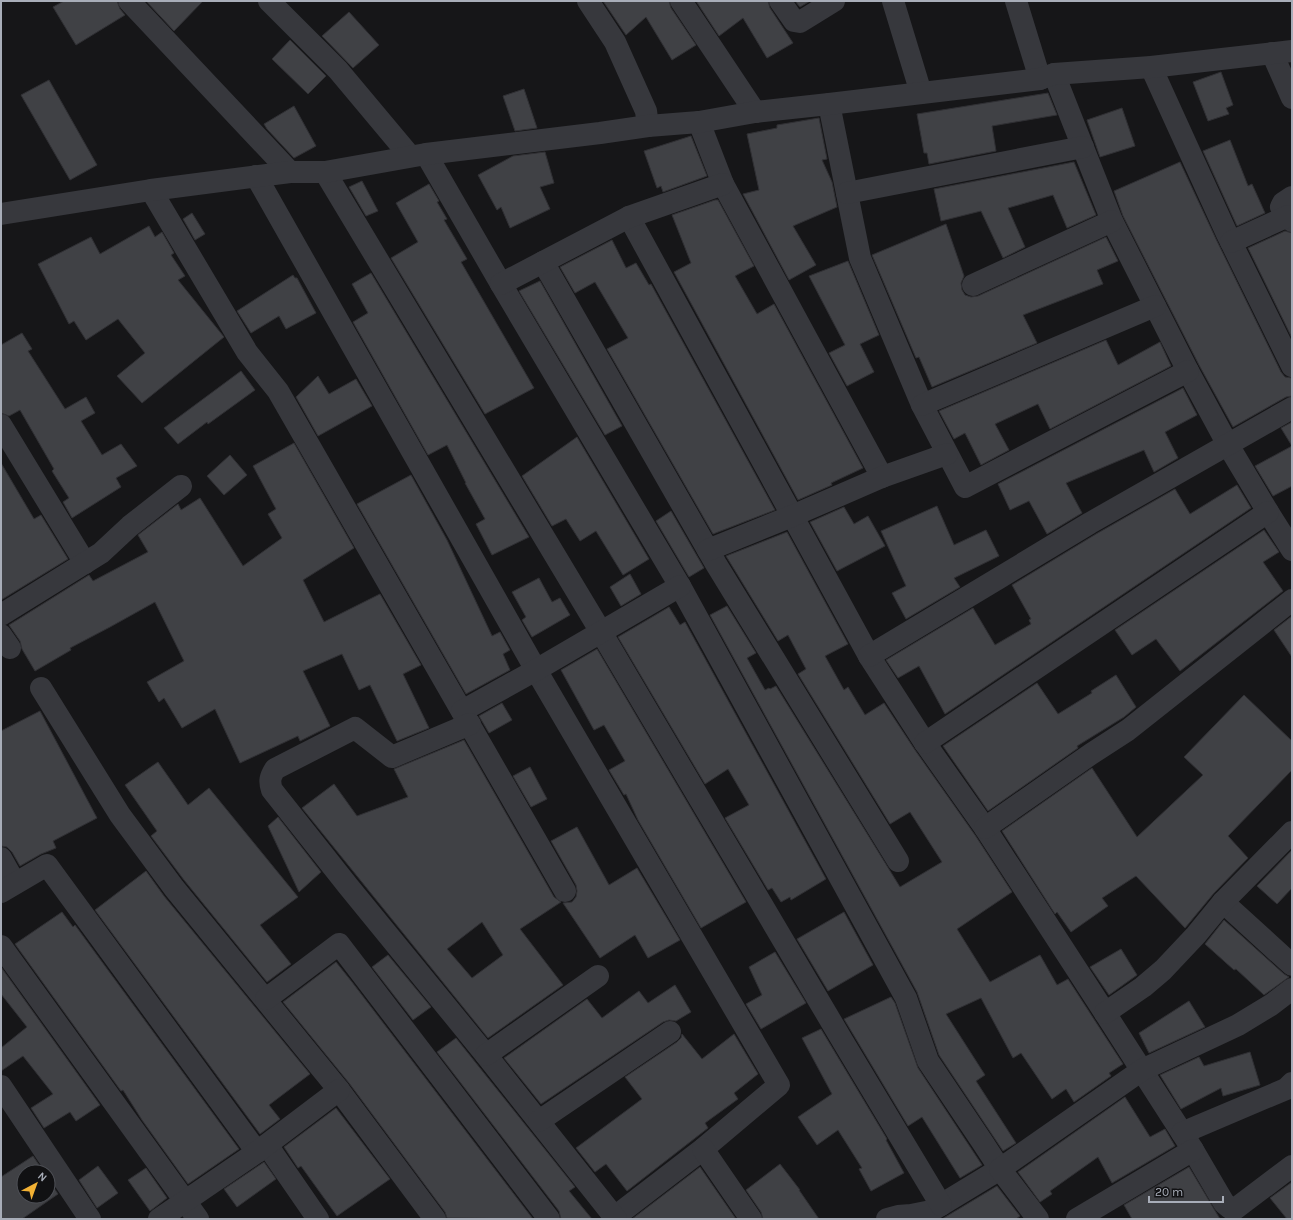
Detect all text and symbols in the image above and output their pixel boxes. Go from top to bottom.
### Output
north arrow [16,1164,56,1204]
text: N [35,1169,49,1184]
scale bar [1149,1178,1223,1204]
text: 20 m [1155,1185,1183,1199]

